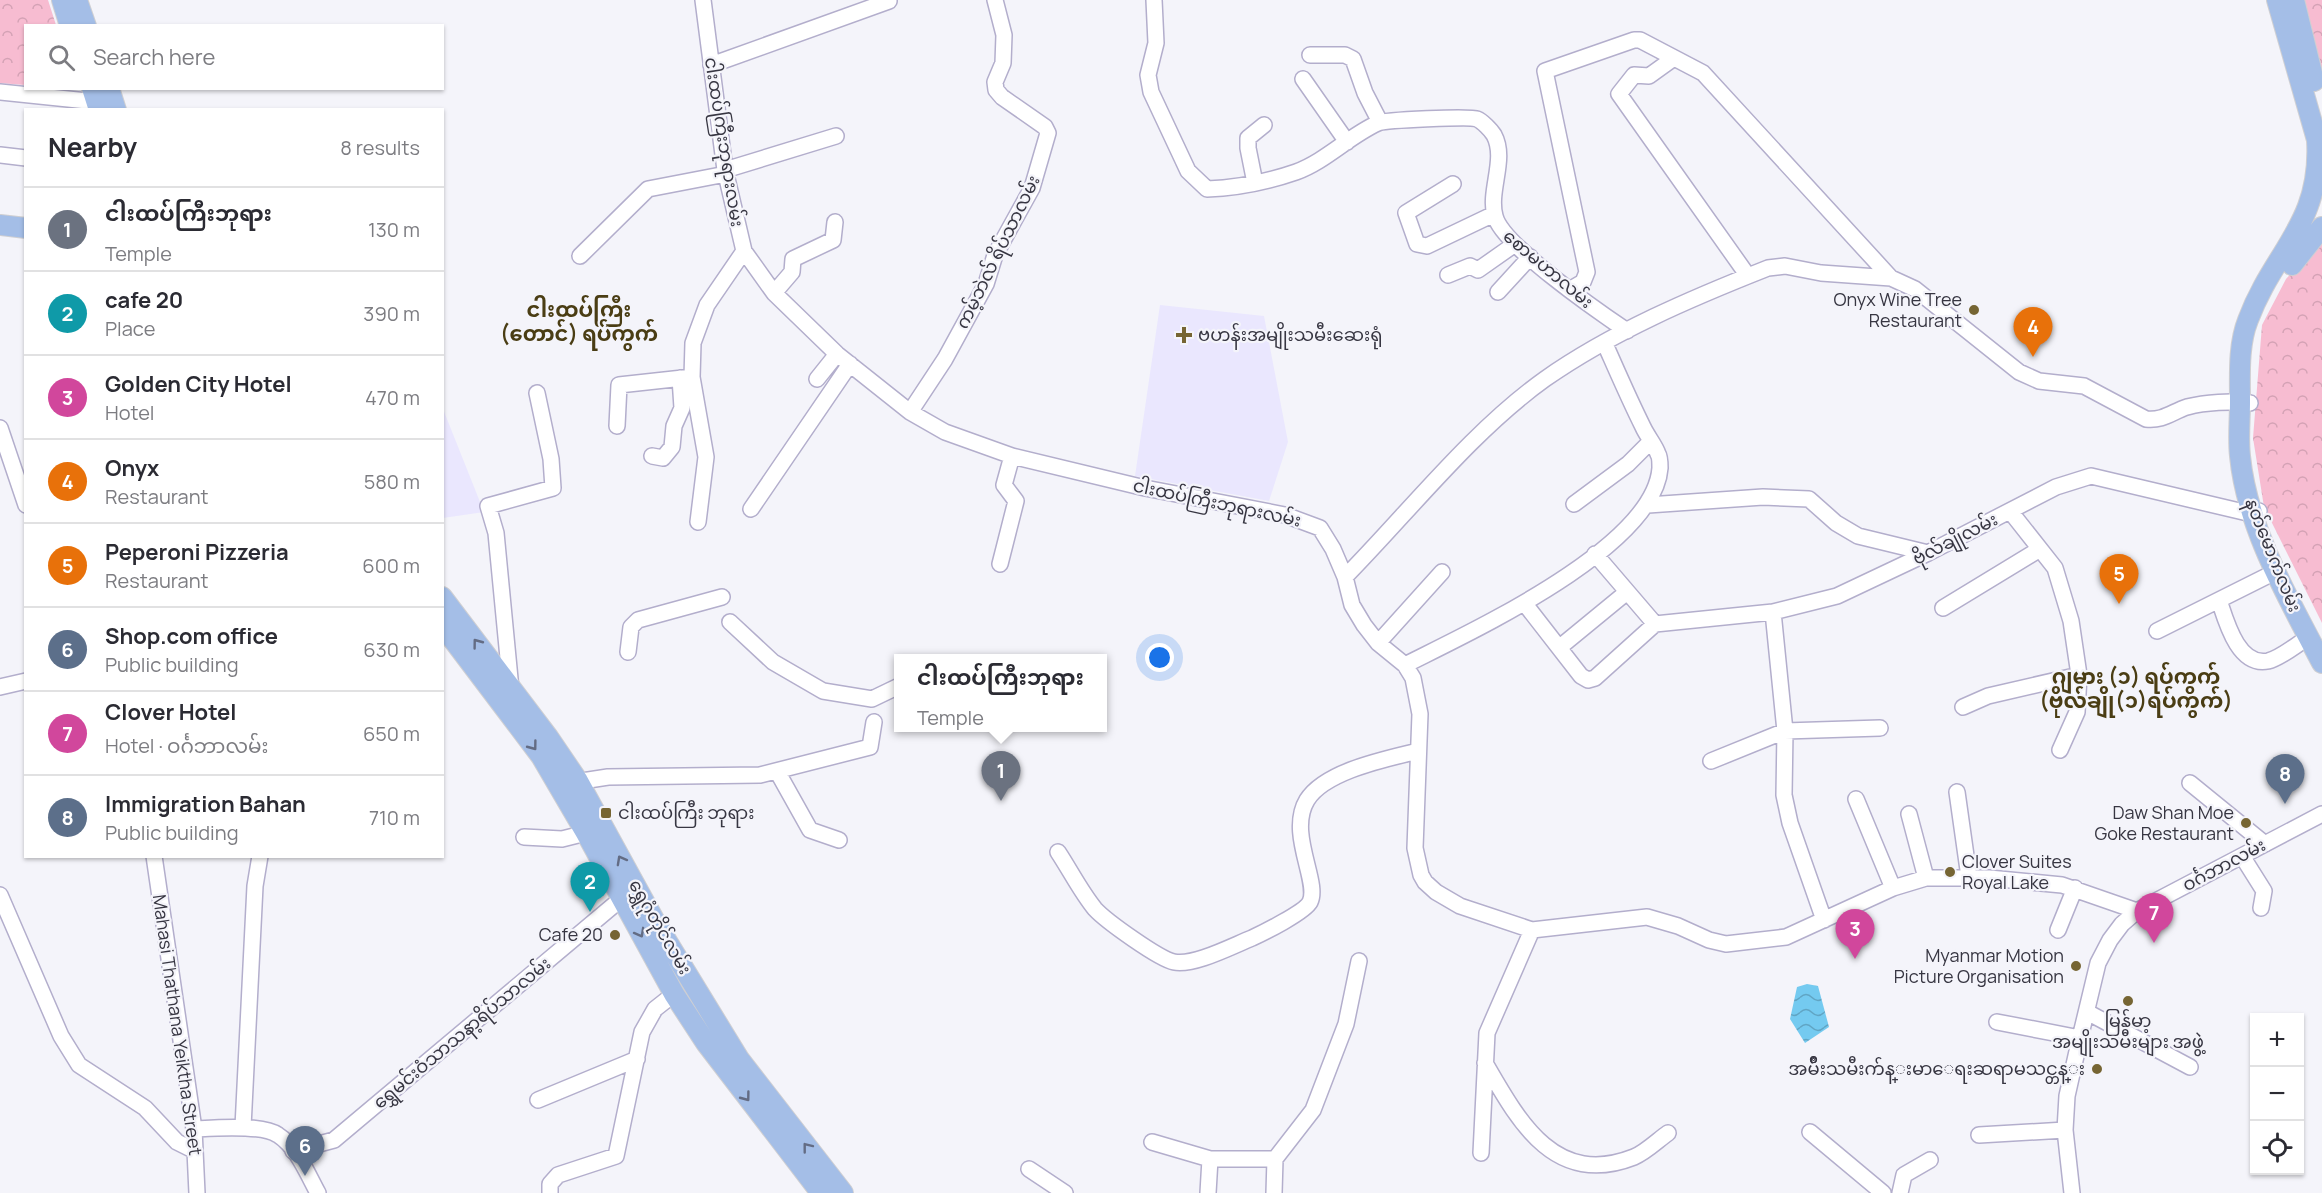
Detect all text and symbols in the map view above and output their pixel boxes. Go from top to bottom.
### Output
search box [24,24,444,90]
icon: search [45,41,78,74]
text: Search here [93,42,215,72]
street label: ငါးထပ်ကြီးဘုရားလမ်း [696,55,751,229]
text: Nearby [48,129,137,165]
text: 8 results [340,134,420,161]
street label: ကမ့်ဘဲလ် ရိပ်သာလမ်း [949,170,1048,334]
text: ငါးထပ်ကြီးဘုရား [105,198,272,228]
text: 1 [63,216,72,243]
text: 130 m [368,216,420,243]
street label: စောမဟာလမ်း [1499,223,1599,313]
text: Temple [105,240,172,267]
text: cafe 20 [105,285,183,315]
place label: Onyx Wine Tree Restaurant [1833,287,1962,332]
district label: ငါးထပ်ကြီး (တောင်) ရပ်ကွက် [500,294,658,351]
text: 2 [62,300,73,327]
text: 390 m [363,300,420,327]
marker: Onyx Wine Tree Restaurant [1967,303,1981,317]
pin: 4 [2014,308,2052,357]
text: Place [105,315,155,342]
place label: ဗဟန်းအမျိုးသမီးဆေးရုံ [1198,321,1382,350]
marker: ဗဟန်းအမျိုးသမီးဆေးရုံ [1175,326,1193,344]
text: Golden City Hotel [105,369,292,399]
text: 3 [62,384,73,411]
text: 470 m [365,384,420,411]
text: Hotel [105,399,155,426]
text: Onyx [105,453,159,483]
text: 4 [61,468,74,495]
text: 580 m [364,468,420,495]
street label: ငါးထပ်ကြီးဘုရားလမ်း [1130,471,1304,535]
text: Restaurant [105,483,209,510]
street label: နတ်မောက်လမ်း [2236,494,2308,617]
street label: ဗိုလ်ချိုလမ်း [1907,506,2003,573]
text: Peperoni Pizzeria [105,537,289,567]
text: 5 [62,552,73,579]
text: 600 m [362,552,420,579]
pin: 5 [2100,554,2138,604]
text: Restaurant [105,567,209,594]
text: Shop.com office [105,621,278,651]
text: 6 [61,636,74,663]
text: 630 m [363,636,420,663]
one-way arrow [473,639,484,650]
your location [1145,643,1174,672]
text: Public building [105,651,239,678]
popup [894,654,1107,732]
district label: ဂျမား (၁) ရပ်ကွက် (ဗိုလ်ချို(၁)ရပ်ကွက်) [2039,661,2233,719]
text: ငါးထပ်ကြီးဘုရား [917,662,1084,692]
text: Clover Hotel [105,697,237,727]
text: Temple [917,704,984,731]
text: 7 [62,720,73,747]
text: 650 m [363,720,420,747]
text: Hotel · ဝင်္ဂဘာလမ်း [105,732,268,759]
one-way arrow [526,739,537,750]
pin: 1 [982,752,1020,801]
pin: 8 [2266,754,2304,804]
text: Immigration Bahan [105,789,306,819]
place label: ငါးထပ်ကြီး ဘုရား [618,799,754,828]
place label: Daw Shan Moe Goke Restaurant [2095,800,2234,845]
text: 8 [61,804,74,831]
text: 710 m [369,804,420,831]
marker: ငါးထပ်ကြီး ဘုရား [599,806,613,820]
marker: Daw Shan Moe Goke Restaurant [2239,816,2253,830]
text: Public building [105,819,239,846]
street label: ဝင်္ဂဘာလမ်း [2178,832,2269,896]
place label: Clover Suites Royal Lake [1962,849,2072,894]
one-way arrow [617,856,628,867]
pin: 2 [570,862,610,912]
marker: Clover Suites Royal Lake [1943,865,1957,879]
street label: ရွှေဂုံတိုင်လမ်း [620,874,699,980]
street label: Mahasi Thathana Yeiktha Street [148,893,208,1157]
pin: 7 [2134,894,2174,943]
pin: 3 [1836,910,1874,959]
place label: Cafe 20 [539,922,603,946]
one-way arrow [633,927,644,938]
marker: Cafe 20 [608,928,622,942]
place label: Myanmar Motion Picture Organisation [1894,943,2064,988]
street label: ရွှေမင်းဝံသာသနာ့ရိပ်သာလမ်း [367,950,558,1117]
marker: Myanmar Motion Picture Organisation [2069,959,2083,973]
marker: မြန်မာ့ အမျိုးသမီးများ အဖွဲ့ [2121,994,2135,1008]
place label: မြန်မာ့ အမျိုးသမီးများ အဖွဲ့ [2052,1008,2207,1057]
map controls [2250,1013,2304,1175]
button: + [2250,1013,2304,1067]
place label: အမ်ိဳးသမီးက်န္းမာေရးဆရာမသင္တန္း [1788,1055,2085,1084]
marker: အမ်ိဳးသမီးက်န္းမာေရးဆရာမသင္တန္း [2090,1062,2104,1076]
button: − [2250,1067,2304,1121]
one-way arrow [739,1090,750,1101]
button: locate [2250,1121,2304,1175]
pin: 6 [286,1126,324,1176]
one-way arrow [803,1142,814,1153]

